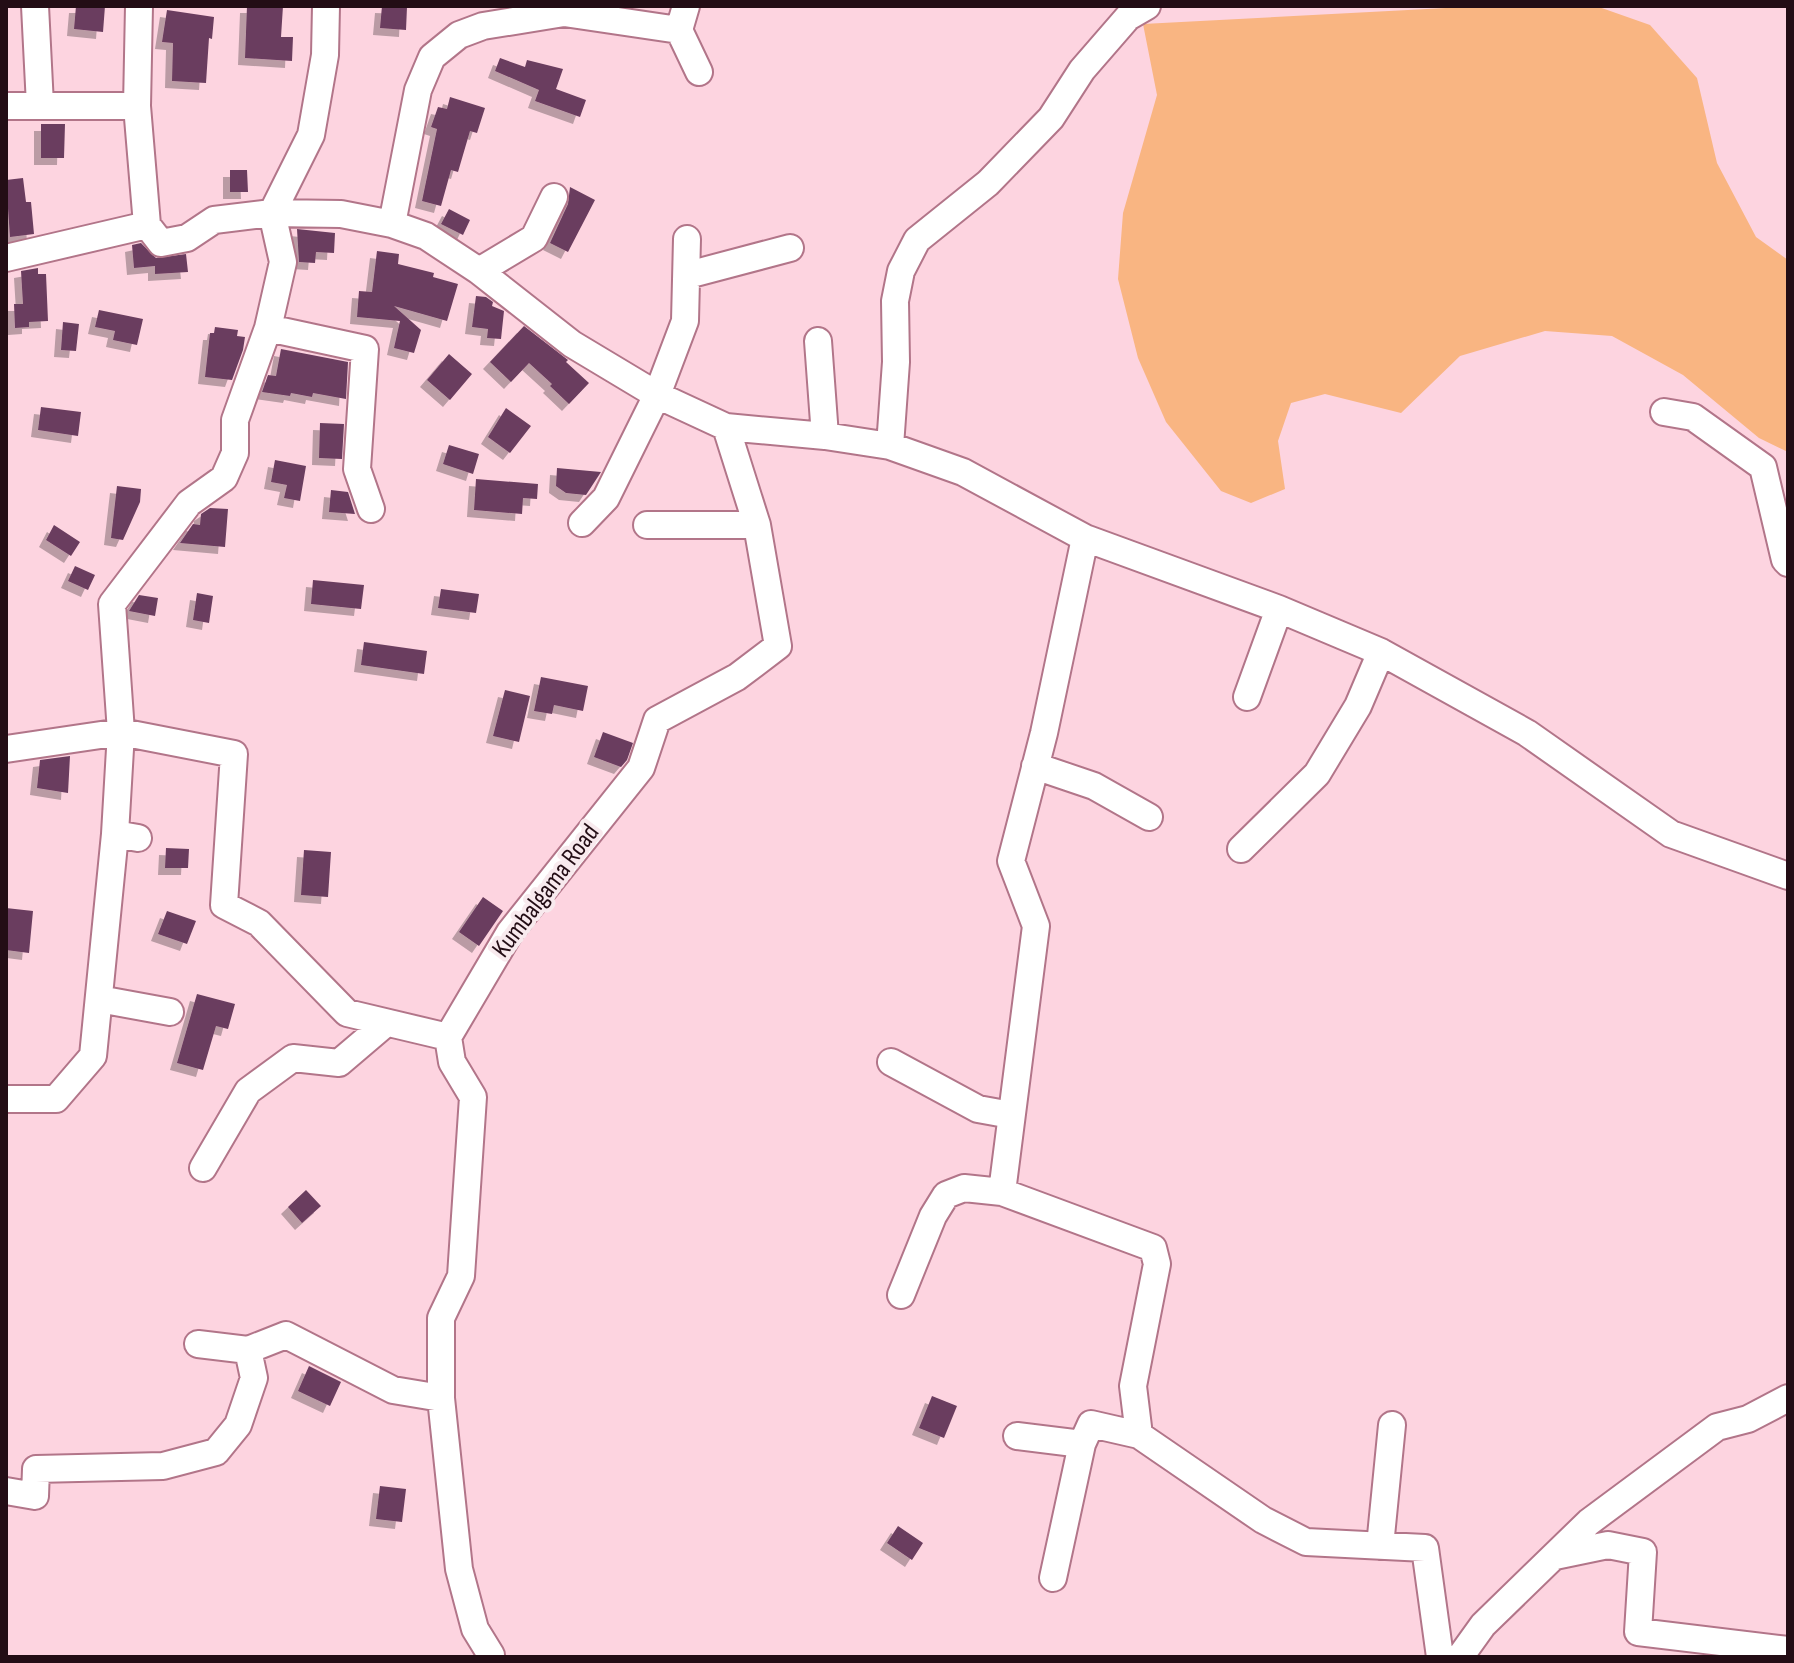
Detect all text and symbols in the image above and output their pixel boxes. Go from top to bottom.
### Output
street label: Kumbalgama Road [486,818,606,964]

